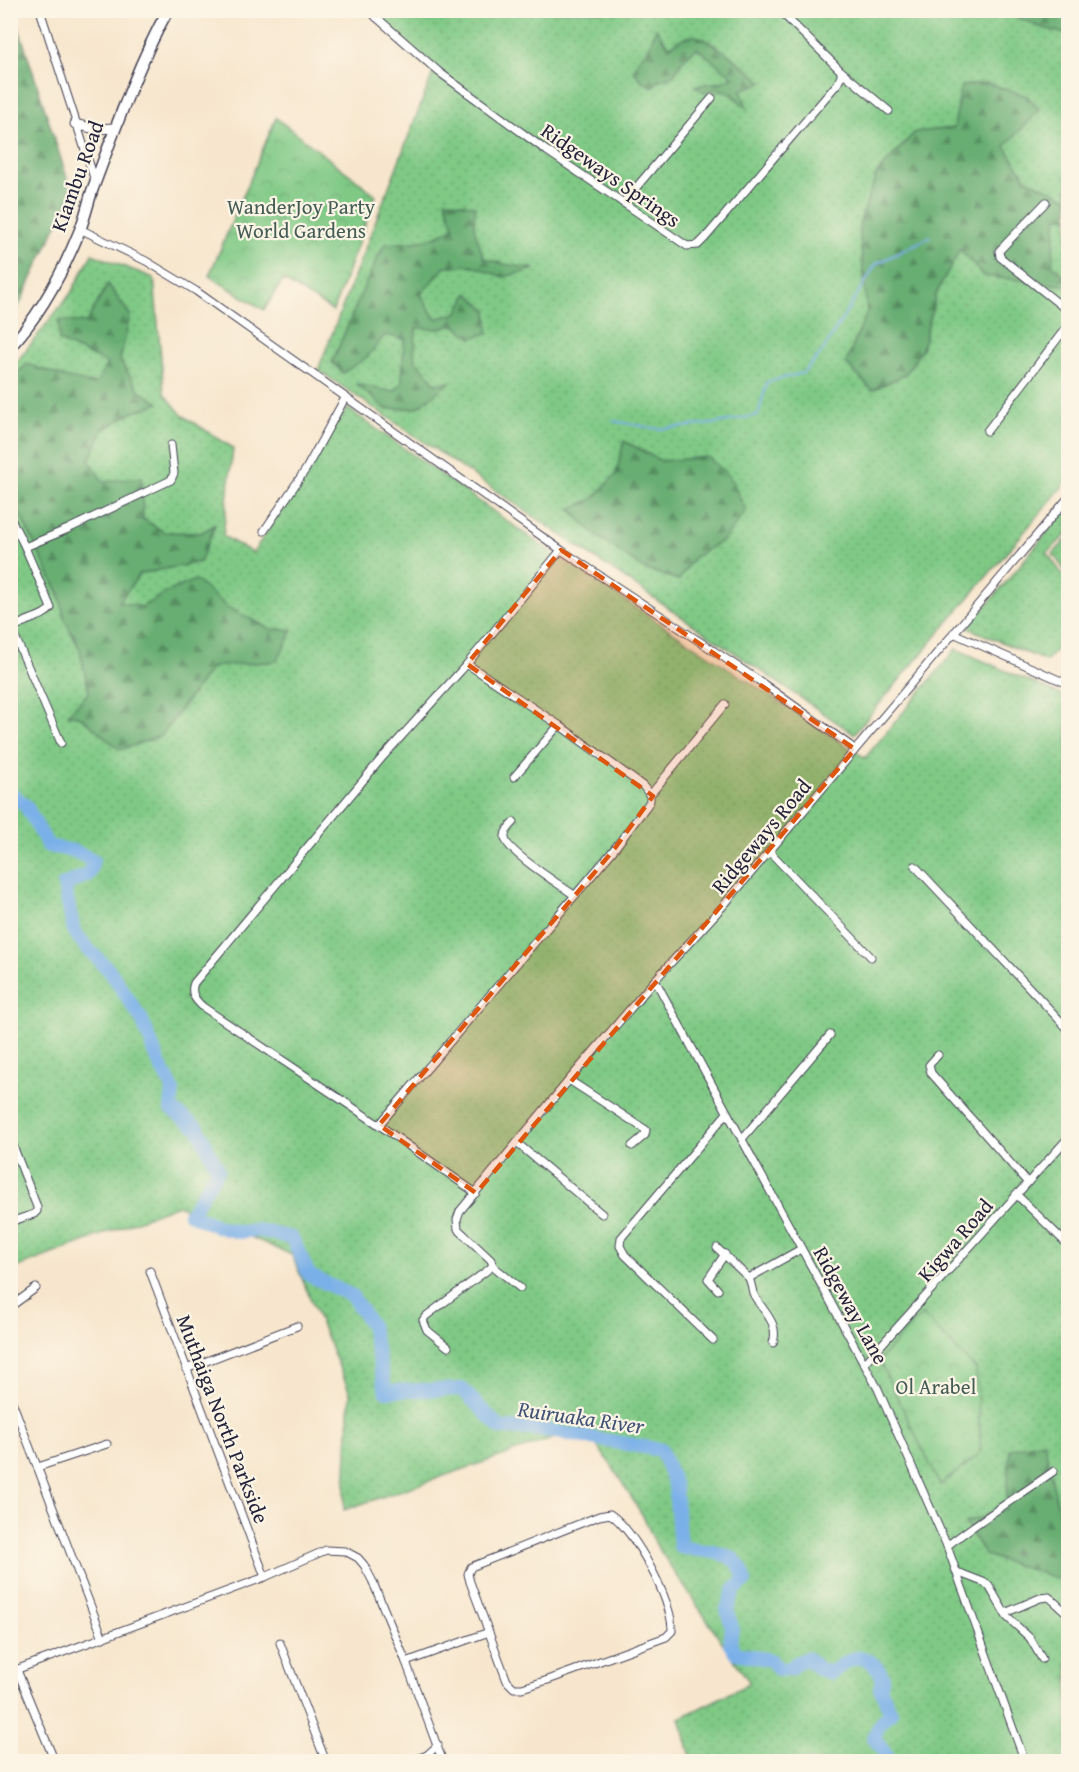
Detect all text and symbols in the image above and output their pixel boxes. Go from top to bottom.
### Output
street label: Kiambu Road [43,115,112,236]
street label: Ridgeways Springs [535,115,687,235]
park label: WanderJoy Party World Gardens [227,191,376,246]
street label: Ridgeways Road [704,771,819,900]
street label: Kigwa Road [910,1191,1001,1289]
street label: Ridgeway Lane [806,1240,896,1370]
street label: Muthaiga North Parkside [169,1310,277,1528]
park label: Ol Arabel [895,1371,977,1402]
water label: Ruiruaka River [515,1392,647,1442]

